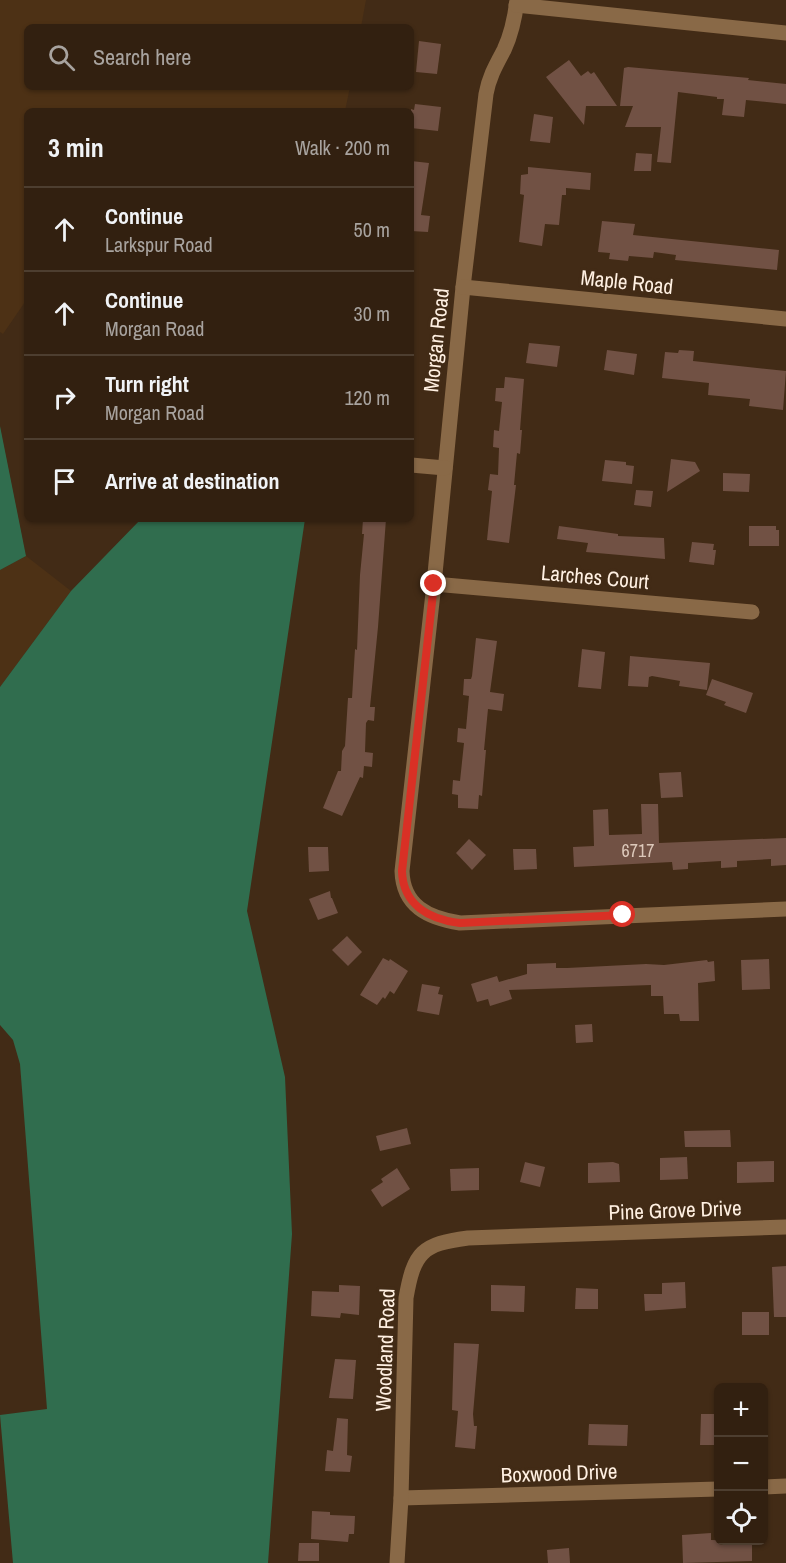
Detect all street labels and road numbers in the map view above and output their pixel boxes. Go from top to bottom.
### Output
street label: Maple Road [579,263,675,301]
street label: Morgan Road [416,287,456,393]
street label: Larches Court [540,558,650,596]
street label: Pine Grove Drive [608,1193,742,1227]
street label: Woodland Road [368,1288,402,1412]
street label: Boxwood Drive [500,1456,618,1490]

